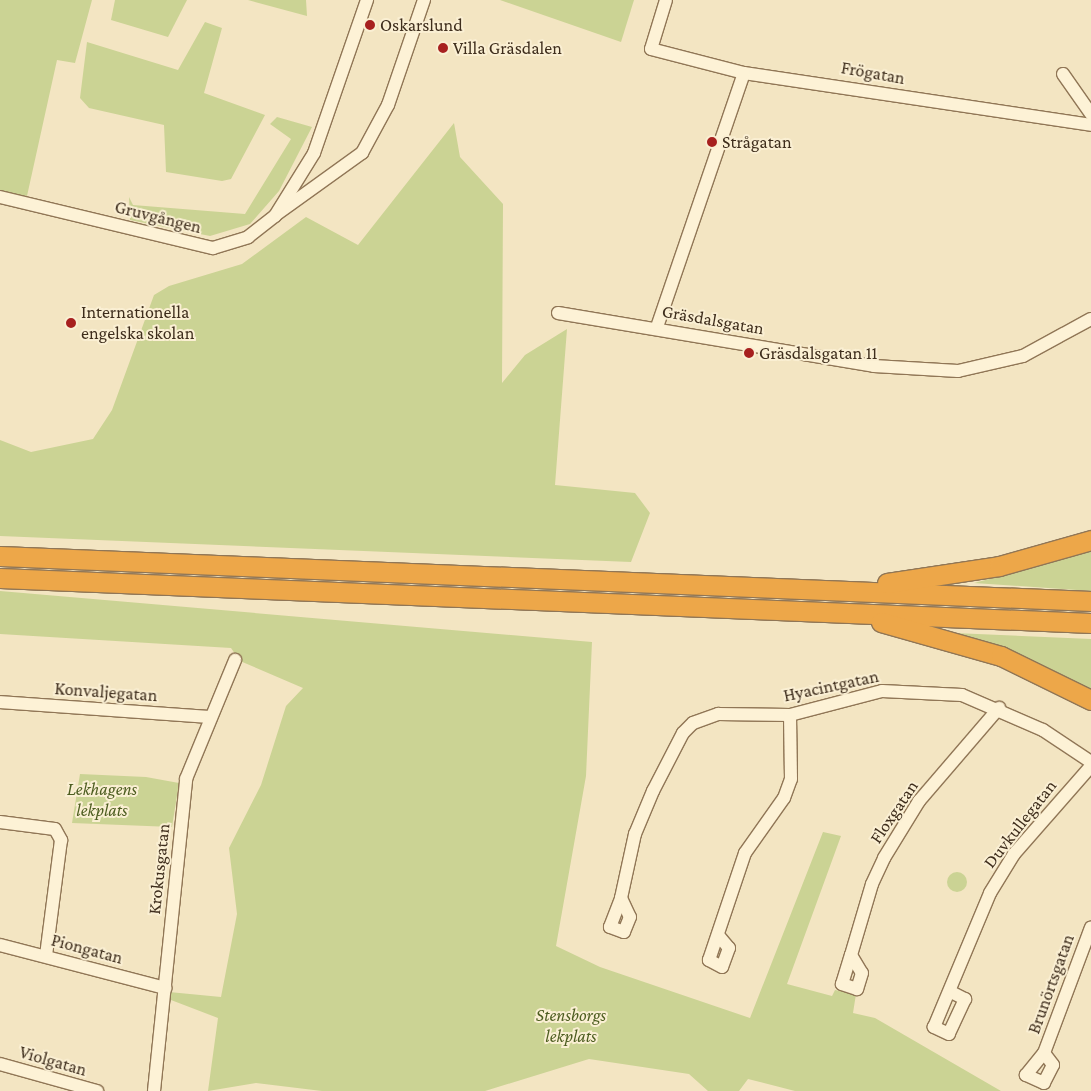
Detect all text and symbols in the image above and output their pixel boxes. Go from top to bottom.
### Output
place label: Oskarslund [380,14,463,36]
marker: Oskarslund [364,19,376,31]
place label: Villa Gräsdalen [453,37,562,59]
marker: Villa Gräsdalen [437,42,449,54]
street label: Frögatan [839,57,907,89]
place label: Strågatan [722,131,792,153]
marker: Strågatan [706,136,718,148]
street label: Gruvgången [113,196,203,238]
street label: Gräsdalsgatan [660,300,766,340]
place label: Internationella engelska skolan [81,302,194,344]
marker: Internationella engelska skolan [65,317,77,329]
place label: Gräsdalsgatan 11 [759,342,878,364]
marker: Gräsdalsgatan 11 [743,347,755,359]
street label: Hyacintgatan [781,665,881,707]
street label: Konvaljegatan [54,678,158,706]
street label: Floxgatan [865,776,923,848]
street label: Duvkullegatan [979,776,1061,872]
park label: Lekhagens lekplats [67,779,137,822]
street label: Krokusgatan [143,823,175,915]
street label: Piongatan [49,929,125,969]
street label: Brunörtsgatan [1023,931,1079,1037]
park label: Stensborgs lekplats [536,1005,606,1048]
street label: Violgatan [17,1041,89,1081]

